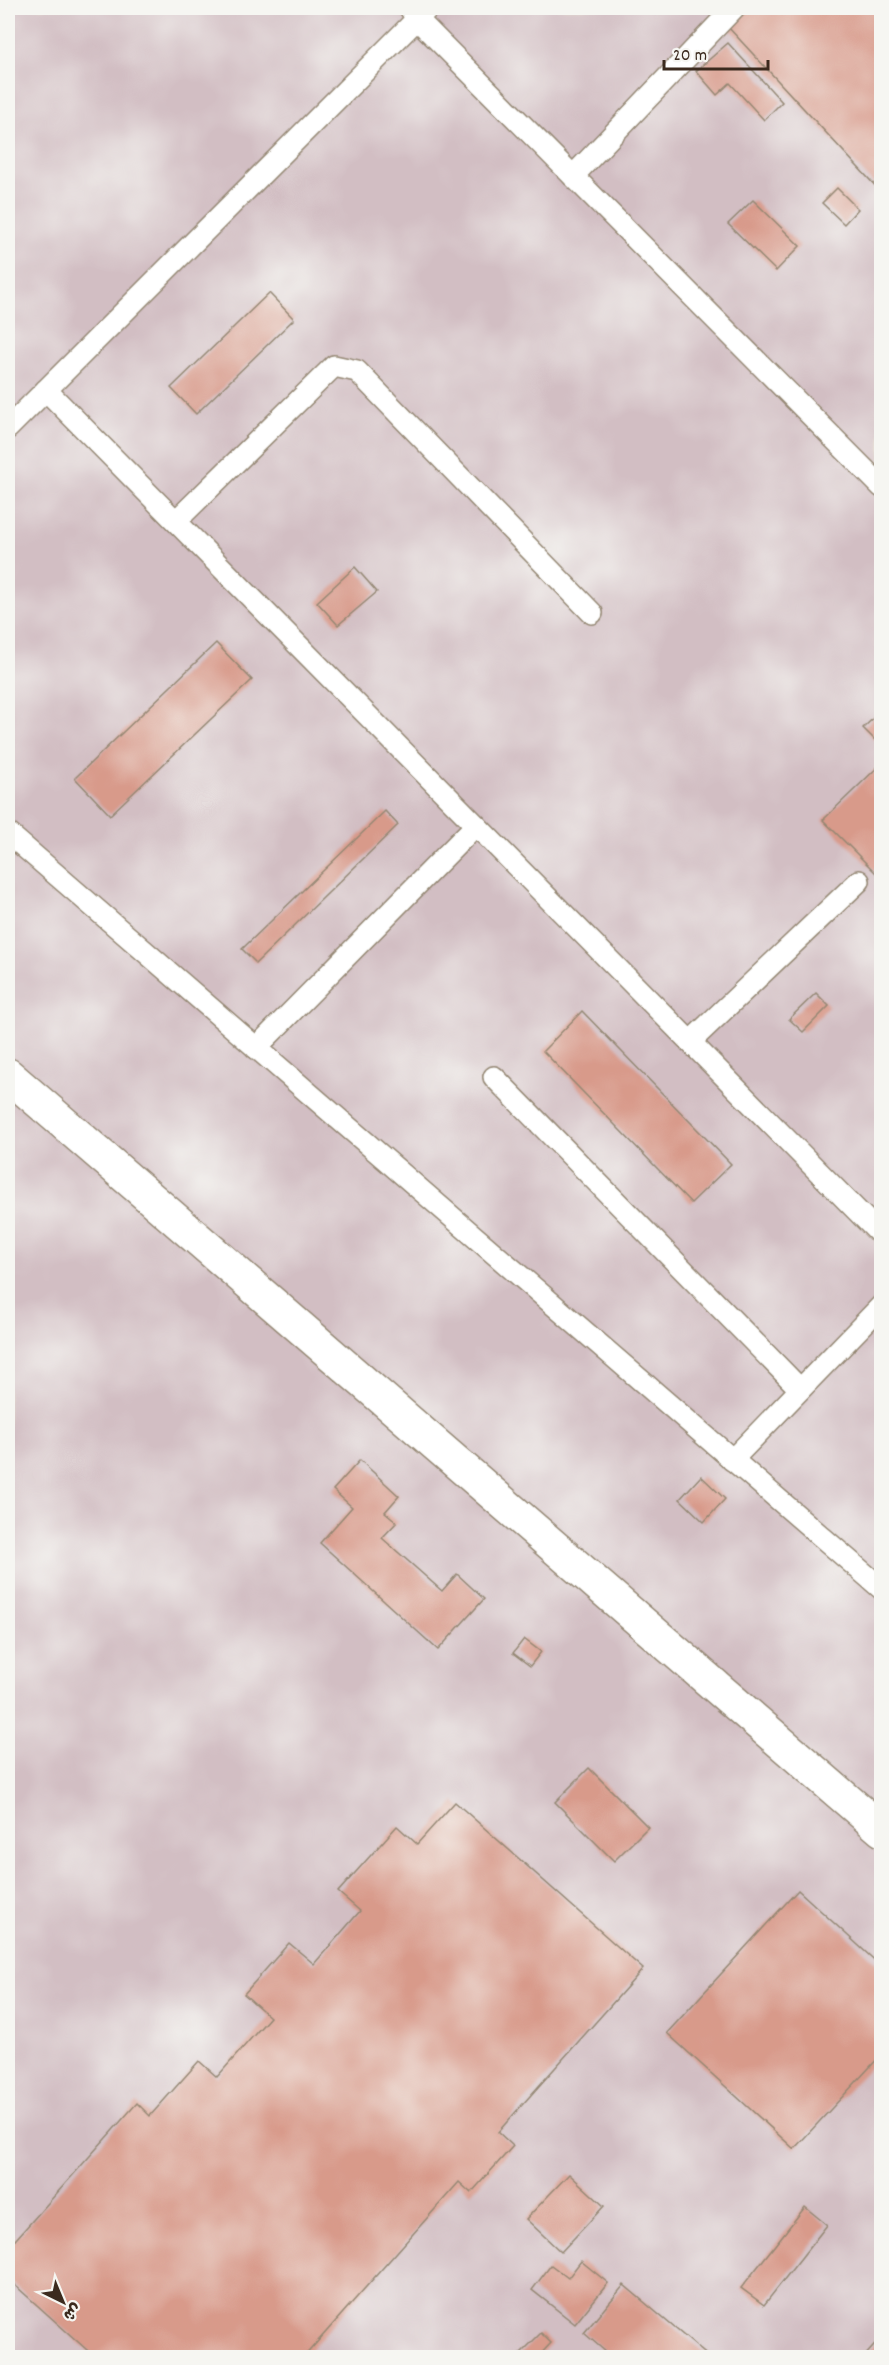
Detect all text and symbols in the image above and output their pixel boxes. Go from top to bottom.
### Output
scale bar [664,33,768,71]
text: 20 m [673,44,707,69]
north arrow [33,2272,93,2332]
text: ش [57,2297,86,2326]

